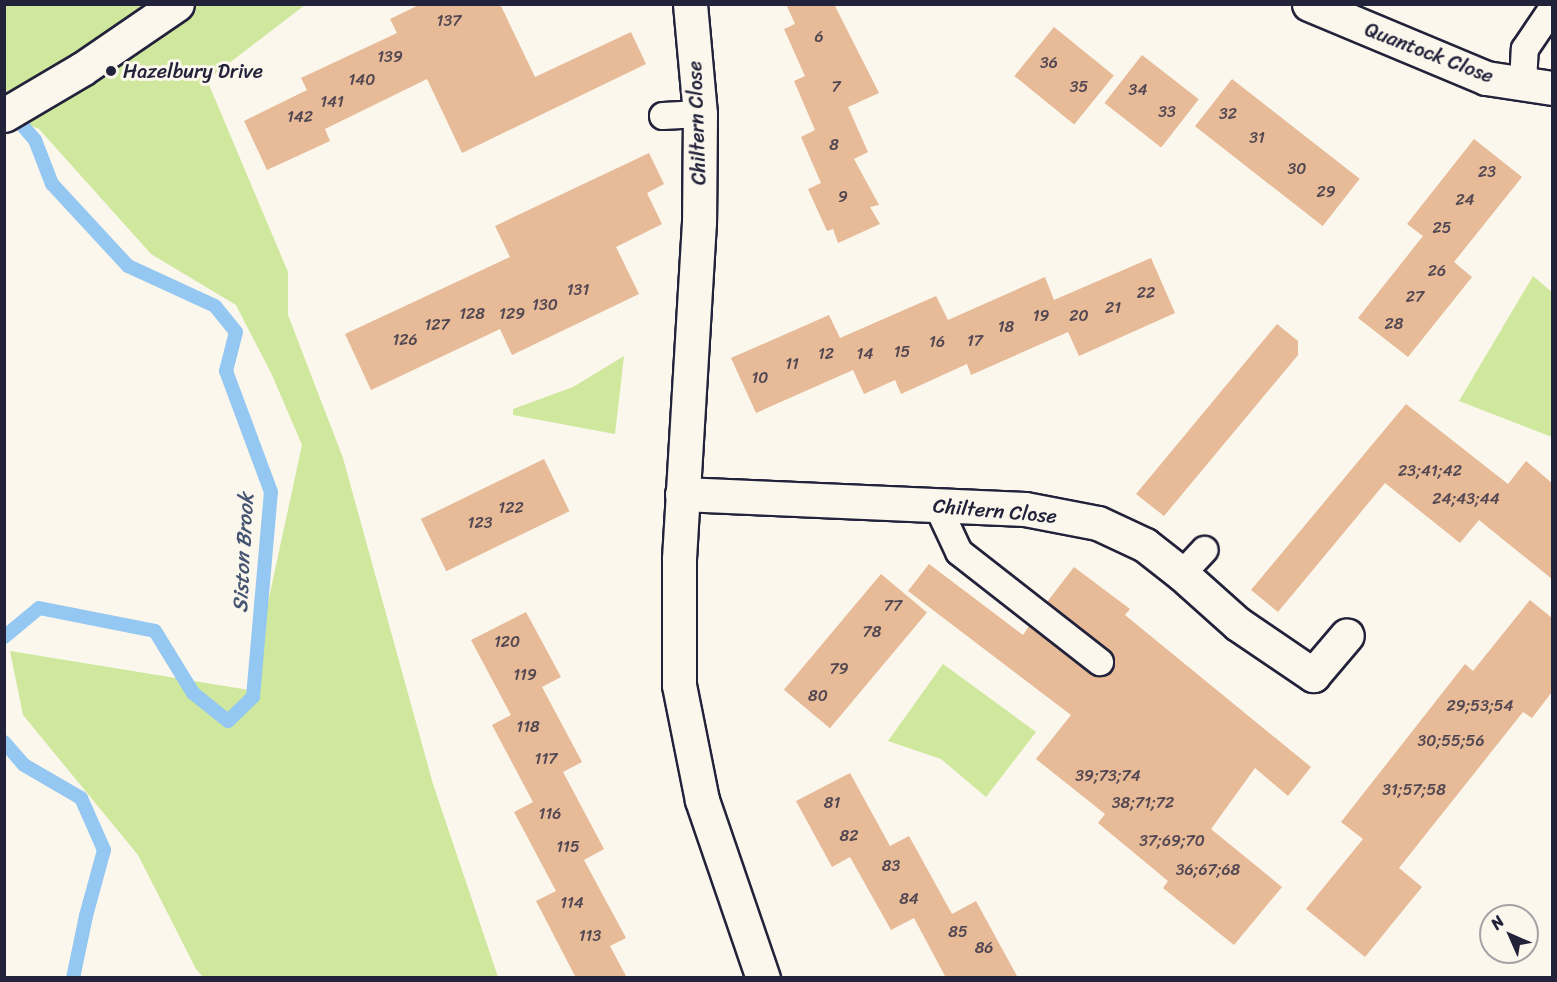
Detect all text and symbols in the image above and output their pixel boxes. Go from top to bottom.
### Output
house number: 137 [437,11,461,31]
street label: Quantock Close [1361,17,1497,89]
house number: 6 [814,27,824,47]
house number: 139 [377,47,403,67]
house number: 36 [1040,53,1058,73]
place label: Hazelbury Drive [123,59,263,83]
street label: Chiltern Close [683,60,711,186]
marker: Hazelbury Drive [104,64,118,78]
house number: 140 [349,70,375,90]
house number: 7 [831,77,841,97]
house number: 35 [1070,77,1088,97]
house number: 34 [1129,80,1147,100]
house number: 141 [320,92,344,112]
house number: 33 [1158,102,1176,122]
house number: 32 [1219,104,1237,124]
house number: 142 [287,107,313,127]
house number: 31 [1249,128,1265,148]
house number: 8 [829,135,839,155]
house number: 30 [1288,159,1306,179]
house number: 23 [1478,162,1496,182]
house number: 29 [1316,182,1336,202]
house number: 9 [838,187,848,207]
house number: 24 [1455,190,1475,210]
house number: 25 [1432,218,1452,238]
house number: 26 [1428,261,1446,281]
house number: 131 [567,280,589,300]
house number: 22 [1137,283,1155,303]
house number: 27 [1406,287,1424,307]
house number: 130 [532,295,558,315]
house number: 21 [1105,298,1121,318]
house number: 128 [459,304,485,324]
house number: 129 [499,304,525,324]
house number: 19 [1033,306,1049,326]
house number: 20 [1069,306,1089,326]
house number: 28 [1385,314,1403,334]
house number: 127 [424,315,450,335]
house number: 18 [998,317,1014,337]
house number: 126 [392,330,418,350]
house number: 17 [967,331,983,351]
house number: 16 [929,332,945,352]
house number: 15 [894,342,910,362]
house number: 12 [818,344,834,364]
house number: 14 [857,344,873,364]
house number: 11 [785,354,799,374]
house number: 10 [752,368,768,388]
house number: 23;41;42 [1398,461,1462,481]
house number: 24;43;44 [1432,489,1500,509]
water label: Siston Brook [227,493,259,613]
street label: Chiltern Close [932,494,1058,528]
house number: 122 [498,498,524,518]
house number: 123 [468,513,492,533]
house number: 77 [884,596,902,616]
house number: 78 [863,622,881,642]
house number: 120 [494,632,520,652]
house number: 79 [830,659,848,679]
house number: 119 [513,665,537,685]
house number: 80 [808,686,828,706]
house number: 29;53;54 [1446,696,1514,716]
house number: 118 [516,717,540,737]
house number: 30;55;56 [1418,731,1484,751]
house number: 117 [535,749,557,769]
house number: 39;73;74 [1075,766,1141,786]
house number: 31;57;58 [1382,780,1446,800]
house number: 81 [824,793,840,813]
house number: 38;71;72 [1112,793,1174,813]
house number: 116 [539,804,561,824]
house number: 82 [840,826,858,846]
house number: 37;69;70 [1139,831,1205,851]
house number: 115 [556,837,580,857]
house number: 83 [882,856,900,876]
house number: 36;67;68 [1176,860,1240,880]
house number: 84 [899,889,919,909]
house number: 114 [560,893,584,913]
north arrow [1479,904,1539,964]
text: N [1483,908,1512,937]
house number: 85 [948,922,968,942]
house number: 113 [579,926,601,946]
house number: 86 [975,938,993,958]

